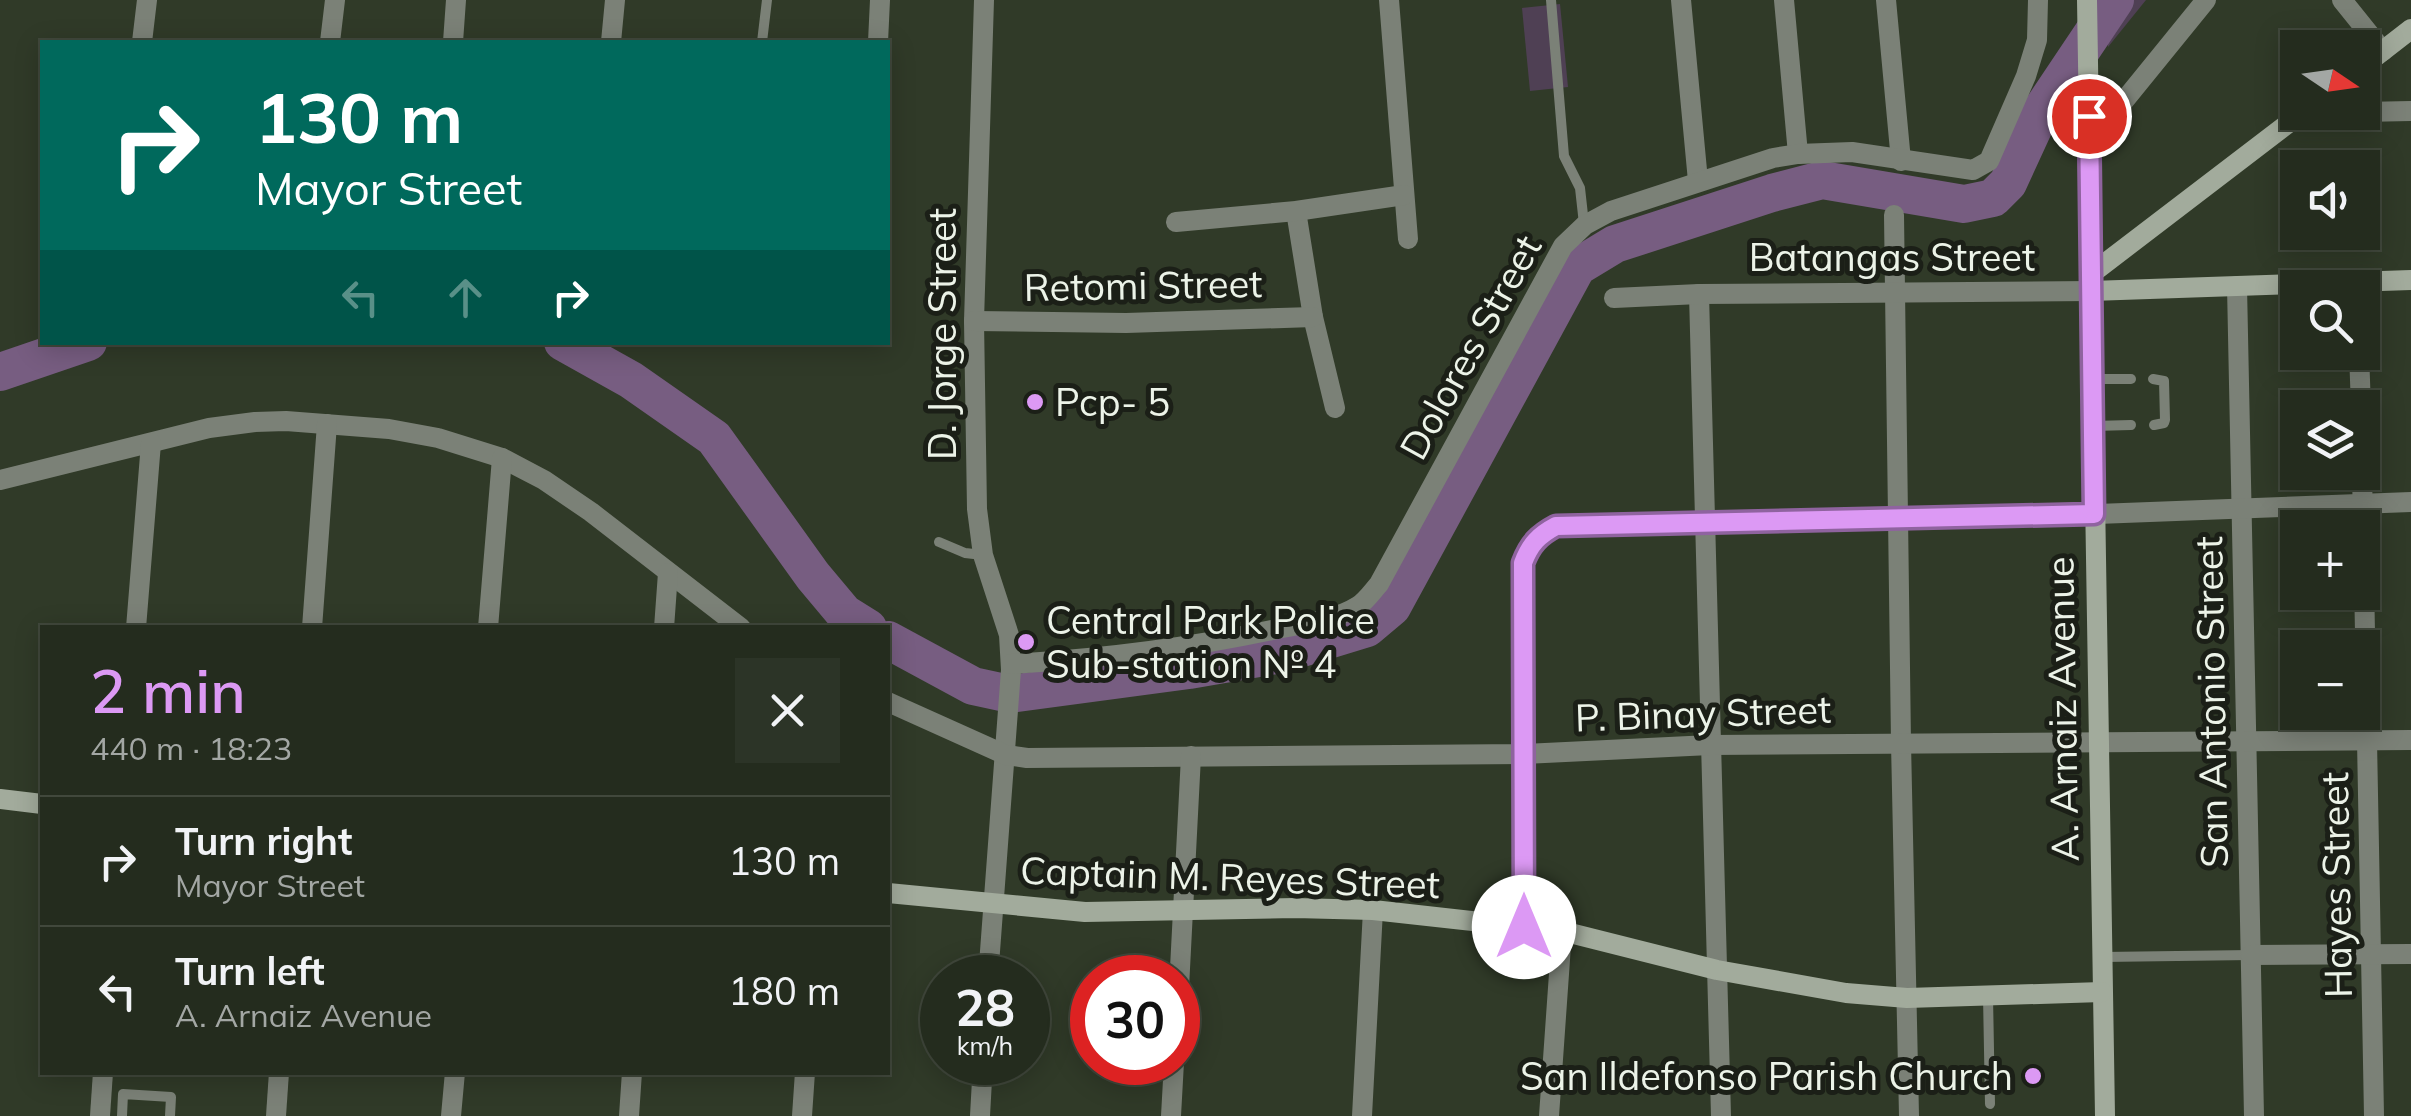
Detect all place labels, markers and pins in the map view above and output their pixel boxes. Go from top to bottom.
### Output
pin [2047,74,2132,159]
place label: Pcp- 5 [1055,378,1170,426]
marker: Pcp- 5 [1024,391,1046,413]
place label: Central Park Police Sub-station № 4 [1046,596,1375,688]
marker: Central Park Police Sub-station № 4 [1015,631,1037,653]
place label: San Ildefonso Parish Church [1520,1052,2013,1100]
marker: San Ildefonso Parish Church [2022,1065,2044,1087]

